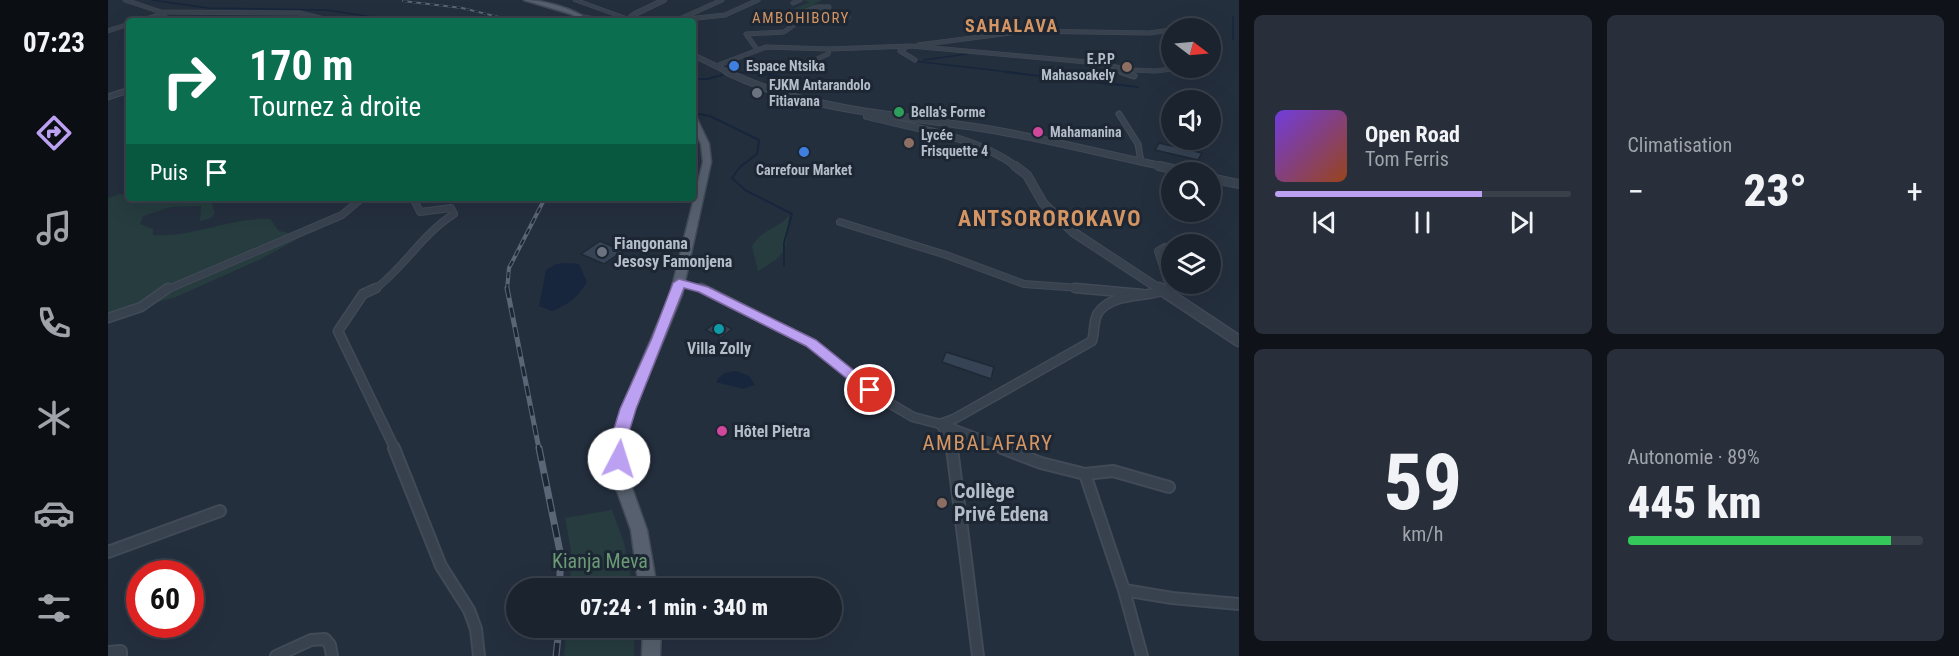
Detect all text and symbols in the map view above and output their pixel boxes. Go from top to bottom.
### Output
district label: AMBOHIBORY [752,9,850,27]
district label: SAHALAVA [965,15,1059,36]
north arrow [1161,18,1221,78]
map controls [1161,18,1221,294]
text: 07:23 [23,27,85,59]
text: 170 m [249,41,354,90]
icon: right [150,42,228,120]
place label: E.P.P Mahasoakely [1041,51,1116,83]
place label: Espace Ntsika [746,58,826,74]
marker: Espace Ntsika [727,59,741,73]
marker: E.P.P Mahasoakely [1120,60,1134,74]
place label: FJKM Antarandolo Fitiavana [769,77,871,109]
marker: FJKM Antarandolo Fitiavana [750,86,764,100]
button: sound [1161,90,1221,150]
text: Tournez à droite [249,91,421,123]
place label: Bella's Forme [911,104,986,120]
marker: Bella's Forme [892,105,906,119]
icon: directions [33,112,75,154]
text: Open Road [1365,122,1460,147]
place label: Mahamanina [1050,124,1122,140]
marker: Mahamanina [1031,125,1045,139]
place label: Lycée Frisquette 4 [921,127,988,159]
text: Climatisation [1628,133,1732,157]
marker: Lycée Frisquette 4 [902,136,916,150]
marker: Carrefour Market [797,145,811,159]
text: Tom Ferris [1365,147,1449,171]
icon: arrive [200,156,233,189]
text: Puis [150,160,188,185]
place label: Carrefour Market [756,162,852,178]
button: search [1161,162,1221,222]
text: 23° [1744,164,1807,217]
text: − [1628,172,1644,211]
text: + [1907,172,1923,211]
district label: ANTSOROROKAVO [958,206,1142,231]
icon: previous [1308,206,1341,239]
icon: pause [1406,206,1439,239]
icon: next [1505,206,1538,239]
icon: music [33,207,75,249]
place label: Fiangonana Jesosy Famonjena [614,234,733,271]
button: layers [1161,234,1221,294]
marker: Fiangonana Jesosy Famonjena [595,245,609,259]
icon: phone [33,302,75,344]
marker: Villa Zolly [712,322,726,336]
place label: Villa Zolly [687,339,751,358]
pin [844,364,895,415]
icon: arrive [853,373,886,406]
icon: climate [33,397,75,439]
place label: Hôtel Pietra [734,422,811,441]
marker: Hôtel Pietra [715,424,729,438]
position arrow [587,427,651,491]
district label: AMBALAFARY [923,431,1053,455]
text: 59 [1383,437,1462,528]
text: Autonomie · 89% [1628,445,1760,469]
text: 445 km [1628,476,1762,529]
place label: Collège Privé Edena [954,479,1048,526]
icon: car [33,492,75,534]
marker: Collège Privé Edena [935,496,949,510]
text: km/h [1402,522,1443,546]
park label: Kianja Meva [552,549,648,573]
speed limit sign: 60 [126,560,204,638]
icon: filters [33,587,75,629]
text: 07:24 · 1 min · 340 m [580,595,768,620]

